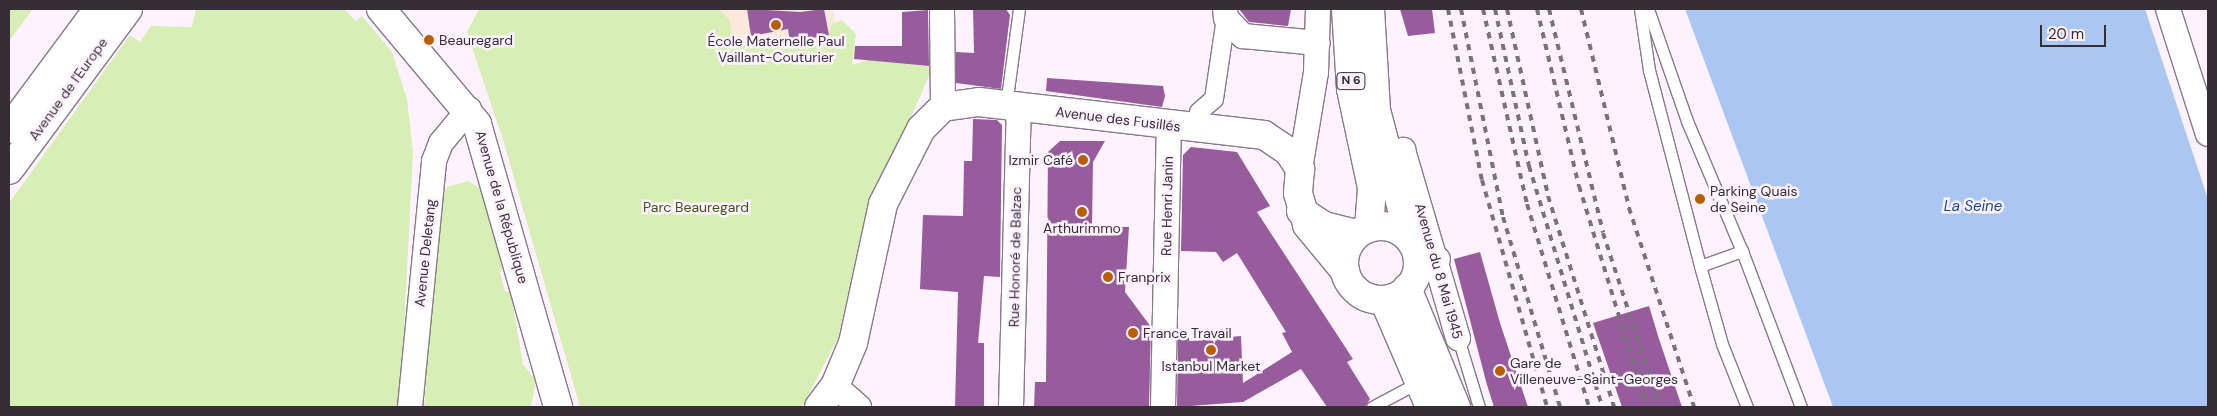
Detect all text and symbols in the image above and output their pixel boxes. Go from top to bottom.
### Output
scale bar [2042,15,2108,47]
marker: École Maternelle Paul Vaillant-Couturier [770,19,782,31]
text: 20 m [2048,24,2084,44]
place label: Beauregard [439,32,513,48]
place label: École Maternelle Paul Vaillant-Couturier [707,33,845,65]
street label: Avenue de l'Europe [25,34,111,144]
marker: Beauregard [423,34,435,46]
road number: N 6 [1336,72,1366,90]
street label: Avenue des Fusillés [1054,103,1182,135]
street label: Avenue de la République [472,128,532,286]
place label: Izmir Café [1008,152,1073,168]
marker: Izmir Café [1077,154,1089,166]
street label: Rue Henri Janin [1158,156,1176,256]
place label: Parking Quais de Seine [1710,183,1797,216]
street label: Rue Honoré de Balzac [1005,187,1025,327]
marker: Parking Quais de Seine [1694,193,1706,205]
street label: Avenue Deletang [411,198,439,308]
water label: La Seine [1944,198,2002,216]
park label: Parc Beauregard [643,199,749,215]
street label: Avenue du 8 Mai 1945 [1412,201,1466,341]
marker: Arthurimmo [1076,206,1088,218]
place label: Arthurimmo [1043,220,1121,236]
place label: Franprix [1118,269,1171,285]
marker: Franprix [1102,271,1114,283]
place label: France Travail [1143,325,1232,341]
marker: France Travail [1127,327,1139,339]
marker: Istanbul Market [1205,344,1217,356]
place label: Gare de Villeneuve-Saint-Georges [1510,355,1678,388]
place label: Istanbul Market [1161,358,1261,374]
marker: Gare de Villeneuve-Saint-Georges [1494,365,1506,377]

